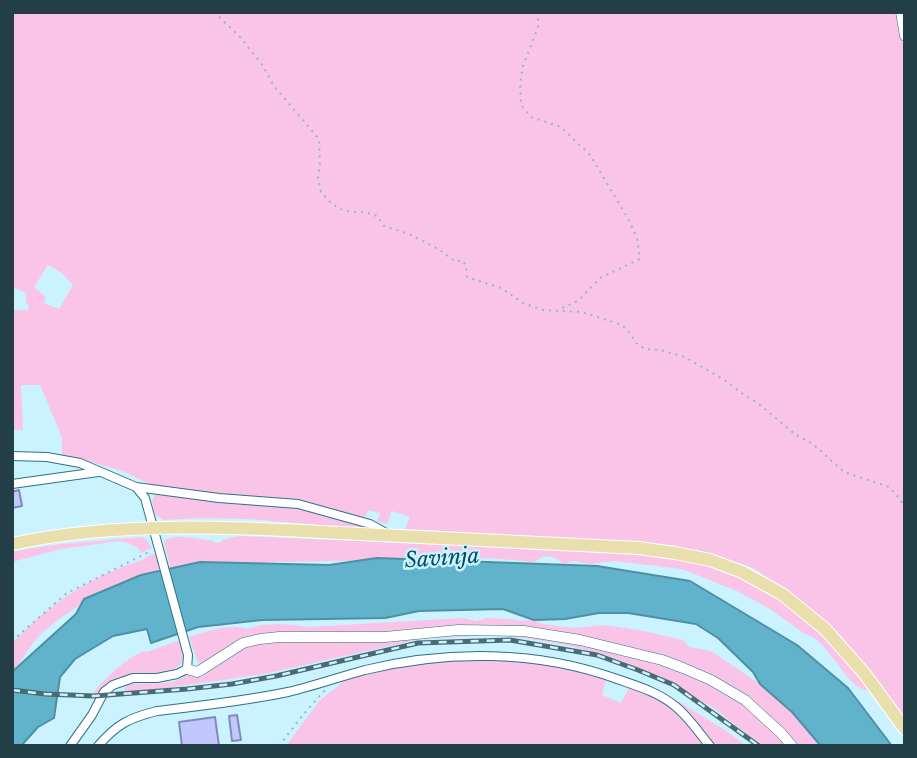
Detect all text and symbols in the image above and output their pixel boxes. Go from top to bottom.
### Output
water label: Savinja [404,544,480,574]

